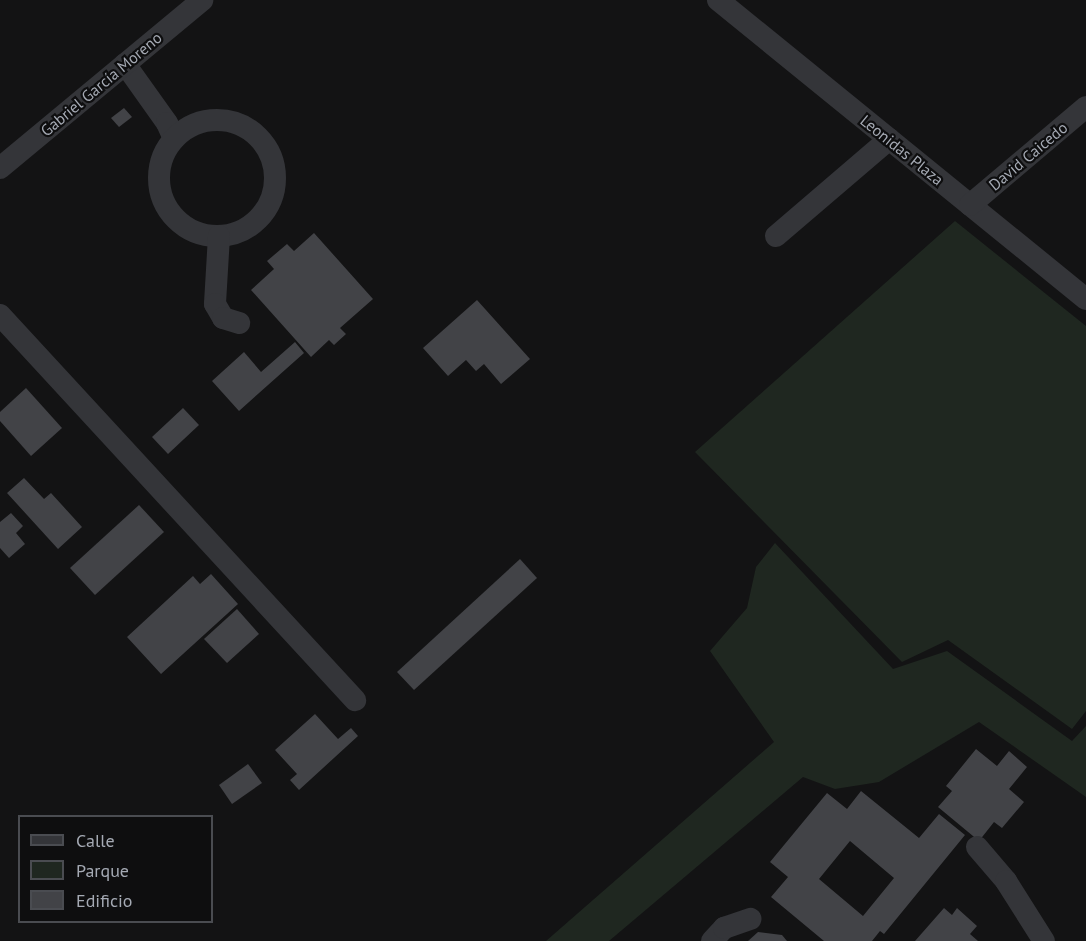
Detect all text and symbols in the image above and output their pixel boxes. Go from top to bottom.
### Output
street label: Gabriel García Moreno [37,28,165,140]
street label: Leonidas Plaza [857,111,947,189]
street label: David Caicedo [985,118,1071,194]
legend [18,815,213,923]
text: Calle [76,829,115,852]
text: Parque [76,859,129,882]
text: Edificio [76,889,132,912]

